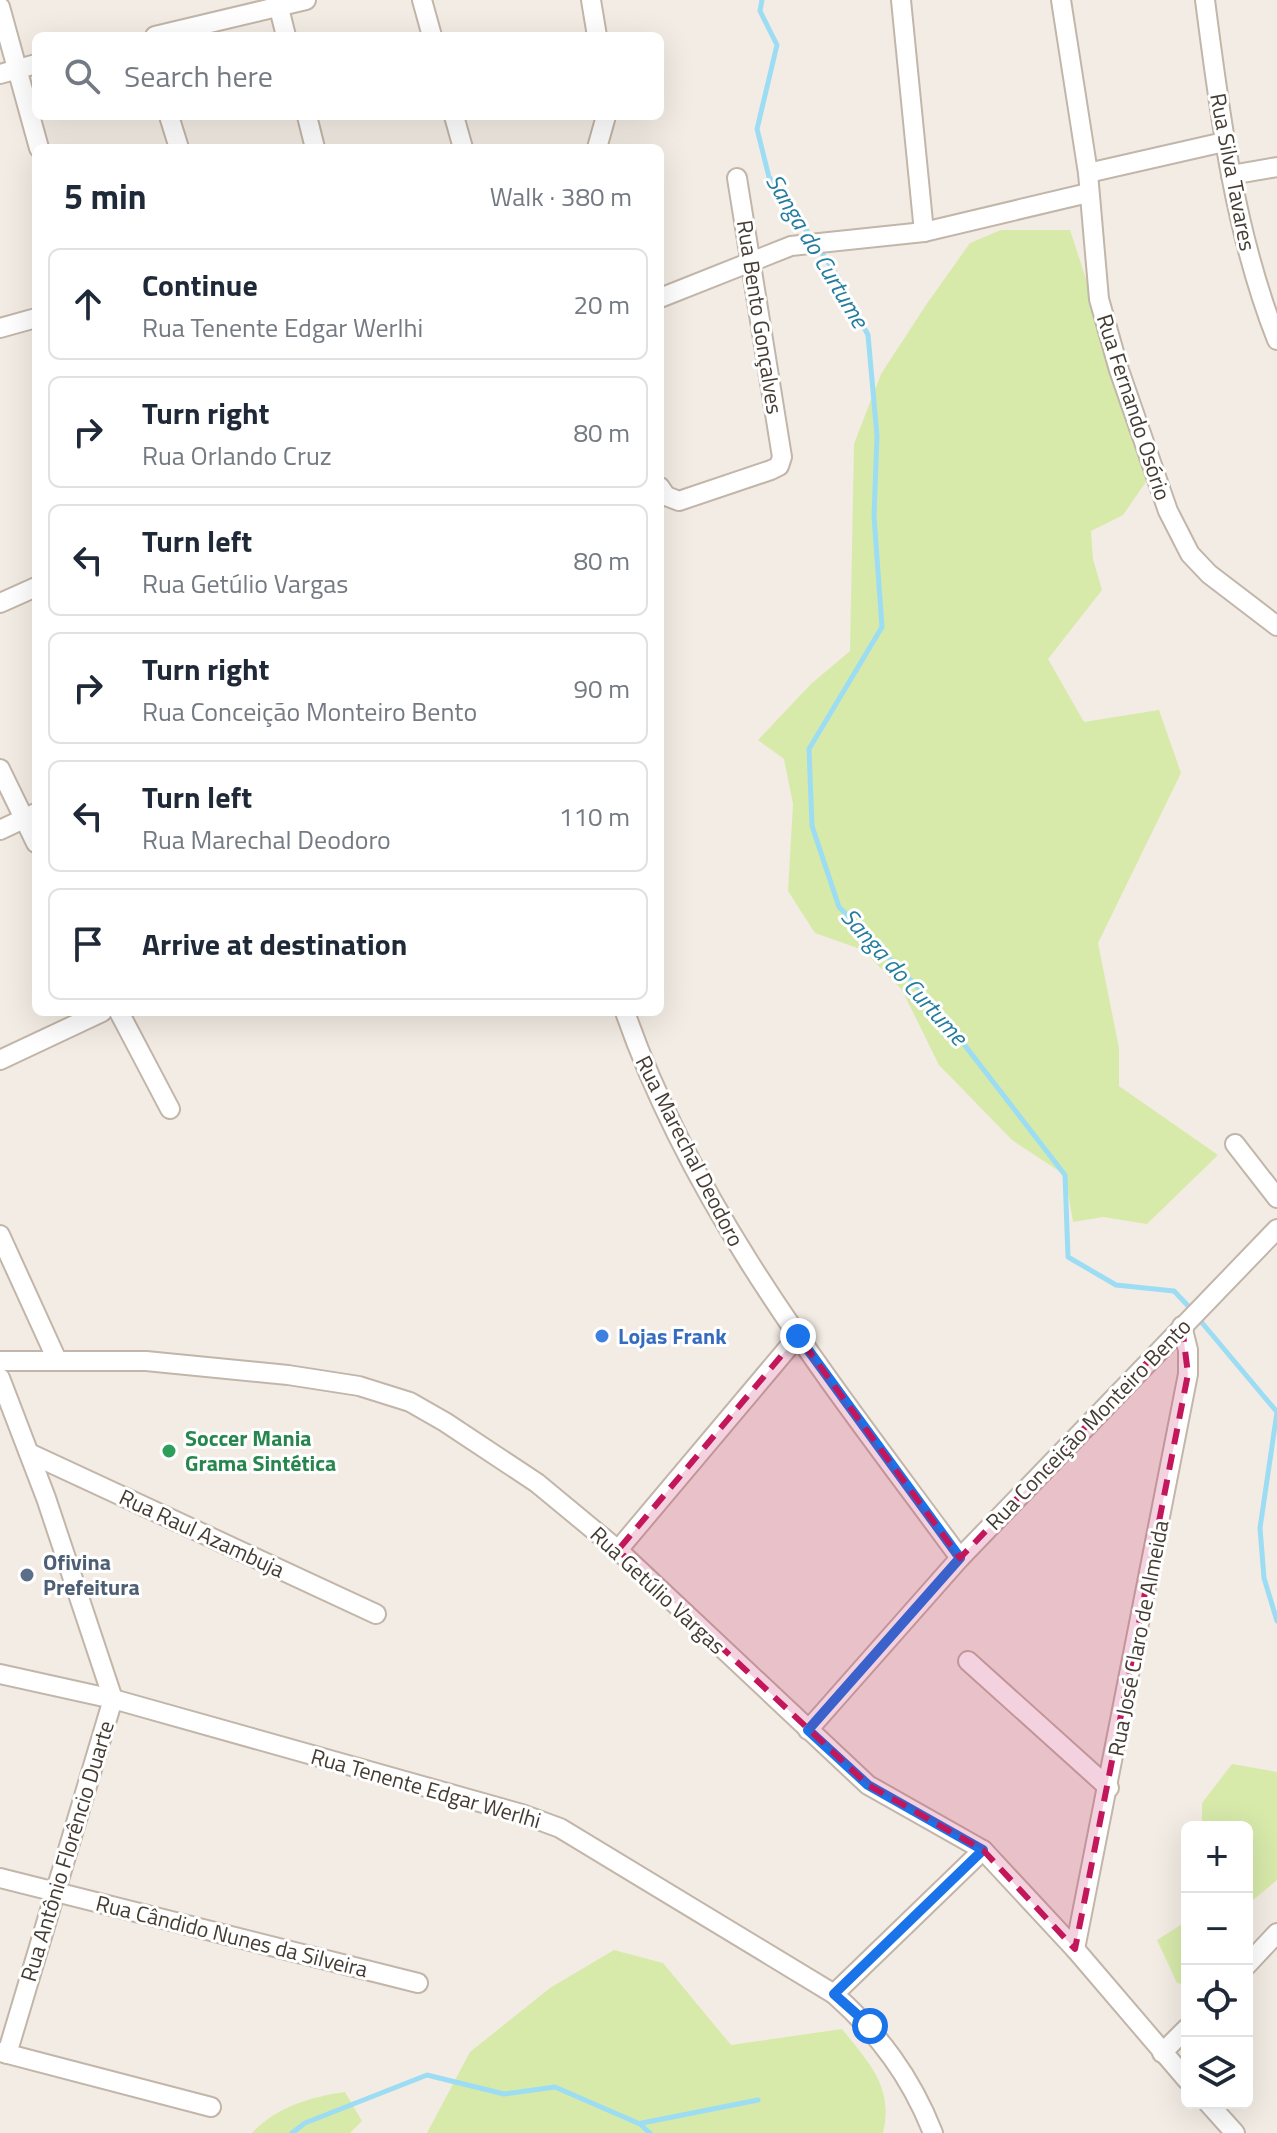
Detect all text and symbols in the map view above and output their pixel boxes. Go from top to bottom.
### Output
search box [32,32,664,120]
text: Search here [124,53,273,99]
icon: search [60,54,104,98]
street label: Rua Silva Tavares [1201,90,1265,254]
water label: Sanga do Curtume [758,167,879,336]
text: 5 min [64,170,147,222]
text: Walk · 380 m [490,177,632,216]
street label: Rua Bento Gonçalves [728,218,792,416]
text: Continue [142,262,258,308]
icon: ahead [66,282,110,326]
text: 20 m [573,285,630,324]
text: Rua Tenente Edgar Werlhi [142,308,423,347]
street label: Rua Fernando Osório [1088,309,1180,505]
text: Turn right [142,390,270,436]
icon: right [66,410,110,454]
text: 80 m [573,413,630,452]
text: Rua Orlando Cruz [142,436,332,475]
text: Turn left [142,518,252,564]
icon: left [66,538,110,582]
text: 80 m [573,541,630,580]
text: Rua Getúlio Vargas [142,564,348,603]
text: Turn right [142,646,270,692]
icon: right [66,666,110,710]
text: 90 m [573,669,630,708]
text: Rua Conceição Monteiro Bento [142,692,477,731]
text: Turn left [142,774,252,820]
icon: left [66,794,110,838]
text: 110 m [559,797,630,836]
text: Rua Marechal Deodoro [142,820,391,859]
water label: Sanga do Curtume [833,900,978,1055]
text: Arrive at destination [142,921,407,967]
icon: arrive [66,922,110,966]
street label: Rua Marechal Deodoro [627,1049,753,1253]
street label: Rua Conceição Monteiro Bento [977,1310,1199,1538]
route end [780,1318,816,1354]
place label: Lojas Frank [618,1319,727,1353]
marker: Lojas Frank [593,1327,611,1345]
place label: Soccer Mania Grama Sintética [185,1421,336,1480]
marker: Soccer Mania Grama Sintética [160,1442,178,1460]
street label: Rua Raul Azambuja [114,1480,290,1586]
street label: Rua José Claro de Almeida [1098,1517,1178,1759]
street label: Rua Getúlio Vargas [583,1518,733,1662]
place label: Ofivina Prefeitura [43,1545,140,1604]
marker: Ofivina Prefeitura [18,1566,36,1584]
street label: Rua Antônio Florêncio Duarte [11,1716,123,1986]
street label: Rua Tenente Edgar Werlhi [307,1739,545,1837]
map controls [1181,1821,1253,2109]
button: + [1181,1821,1253,1893]
street label: Rua Cândido Nunes da Silveira [92,1886,372,1986]
button: − [1181,1893,1253,1965]
button: locate [1181,1965,1253,2037]
route start [852,2008,888,2044]
button: layers [1181,2037,1253,2109]

